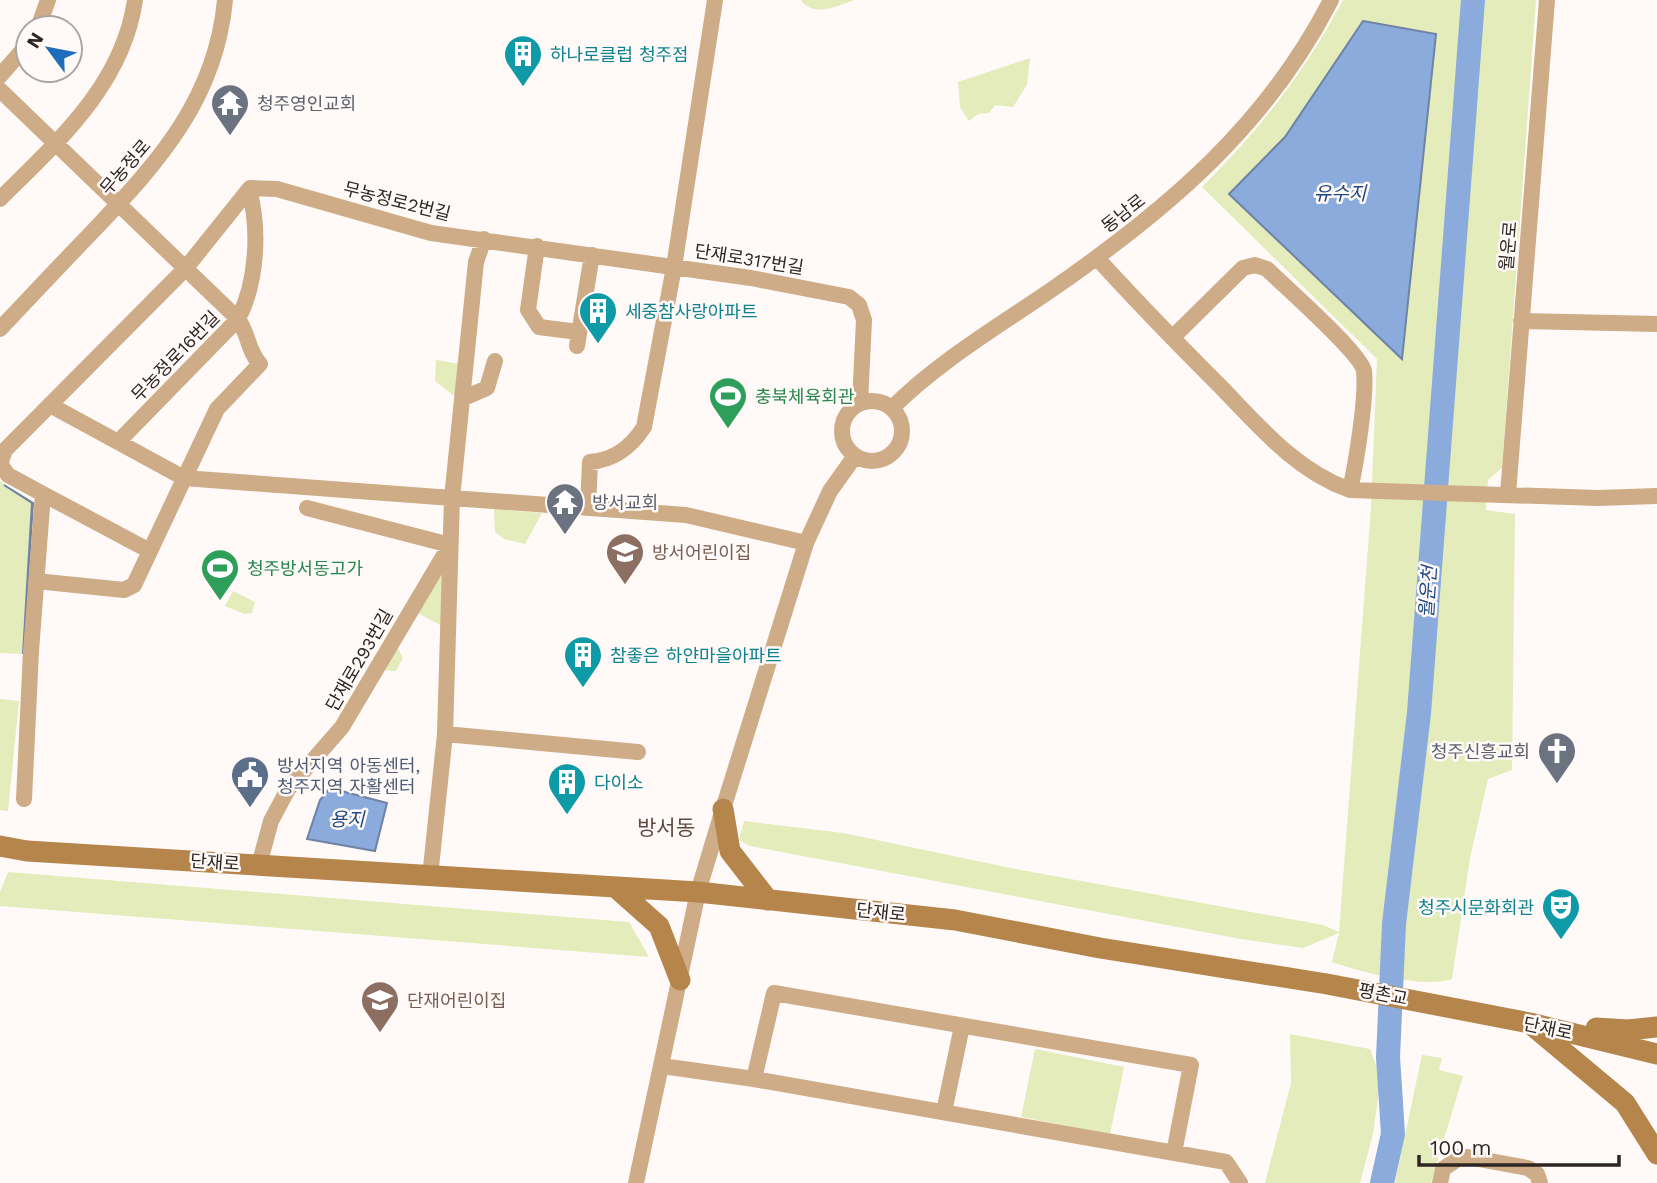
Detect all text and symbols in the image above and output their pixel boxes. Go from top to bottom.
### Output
north arrow [14,14,84,84]
text: N [22,28,48,52]
building icon: 하나로클럽 청주점 [502,33,544,88]
place label: 하나로클럽 청주점 [550,44,689,65]
temple icon: 청주영인교회 [209,82,251,137]
place label: 청주영인교회 [257,93,356,114]
street label: 무농정로 [95,135,155,199]
street label: 무농정로2번길 [341,178,453,224]
water label: 유수지 [1314,182,1368,205]
street label: 동남로 [1097,189,1149,237]
street label: 월운로 [1495,220,1521,272]
street label: 단재로317번길 [693,240,805,278]
building icon: 세중참사랑아파트 [577,290,619,345]
place label: 세중참사랑아파트 [625,301,757,322]
street label: 무농정로16번길 [127,307,223,405]
sports icon: 충북체육회관 [707,375,749,430]
place label: 충북체육회관 [755,386,855,407]
temple icon: 방서교회 [544,481,586,536]
place label: 방서교회 [592,492,658,513]
school or university icon: 방서어린이집 [604,531,646,586]
place label: 방서어린이집 [652,542,751,563]
sports icon: 청주방서동고가 [199,547,241,602]
place label: 청주방서동고가 [247,558,363,579]
water label: 월운천 [1415,564,1441,619]
street label: 단재로293번길 [321,605,397,715]
building icon: 참좋은 하얀마을아파트 [562,634,604,689]
place label: 참좋은 하얀마을아파트 [610,645,782,666]
church icon: 청주신흥교회 [1536,730,1578,785]
place label: 청주신흥교회 [1431,741,1530,762]
public building icon: 방서지역 아동센터, 청주지역 자활센터 [229,754,271,809]
place label: 방서지역 아동센터, 청주지역 자활센터 [277,755,420,797]
building icon: 다이소 [546,761,588,816]
place label: 다이소 [594,772,644,793]
water label: 용지 [330,808,366,831]
district label: 방서동 [637,815,695,840]
street label: 단재로 [189,850,241,874]
theatre icon: 청주시문화회관 [1540,886,1582,941]
place label: 청주시문화회관 [1418,897,1534,918]
street label: 단재로 [855,899,907,925]
school or university icon: 단재어린이집 [359,979,401,1034]
street label: 평촌교 [1357,979,1409,1009]
place label: 단재어린이집 [407,990,506,1011]
street label: 단재로 [1522,1013,1574,1043]
scale bar [1419,1124,1618,1168]
text: 100 m [1430,1135,1492,1160]

